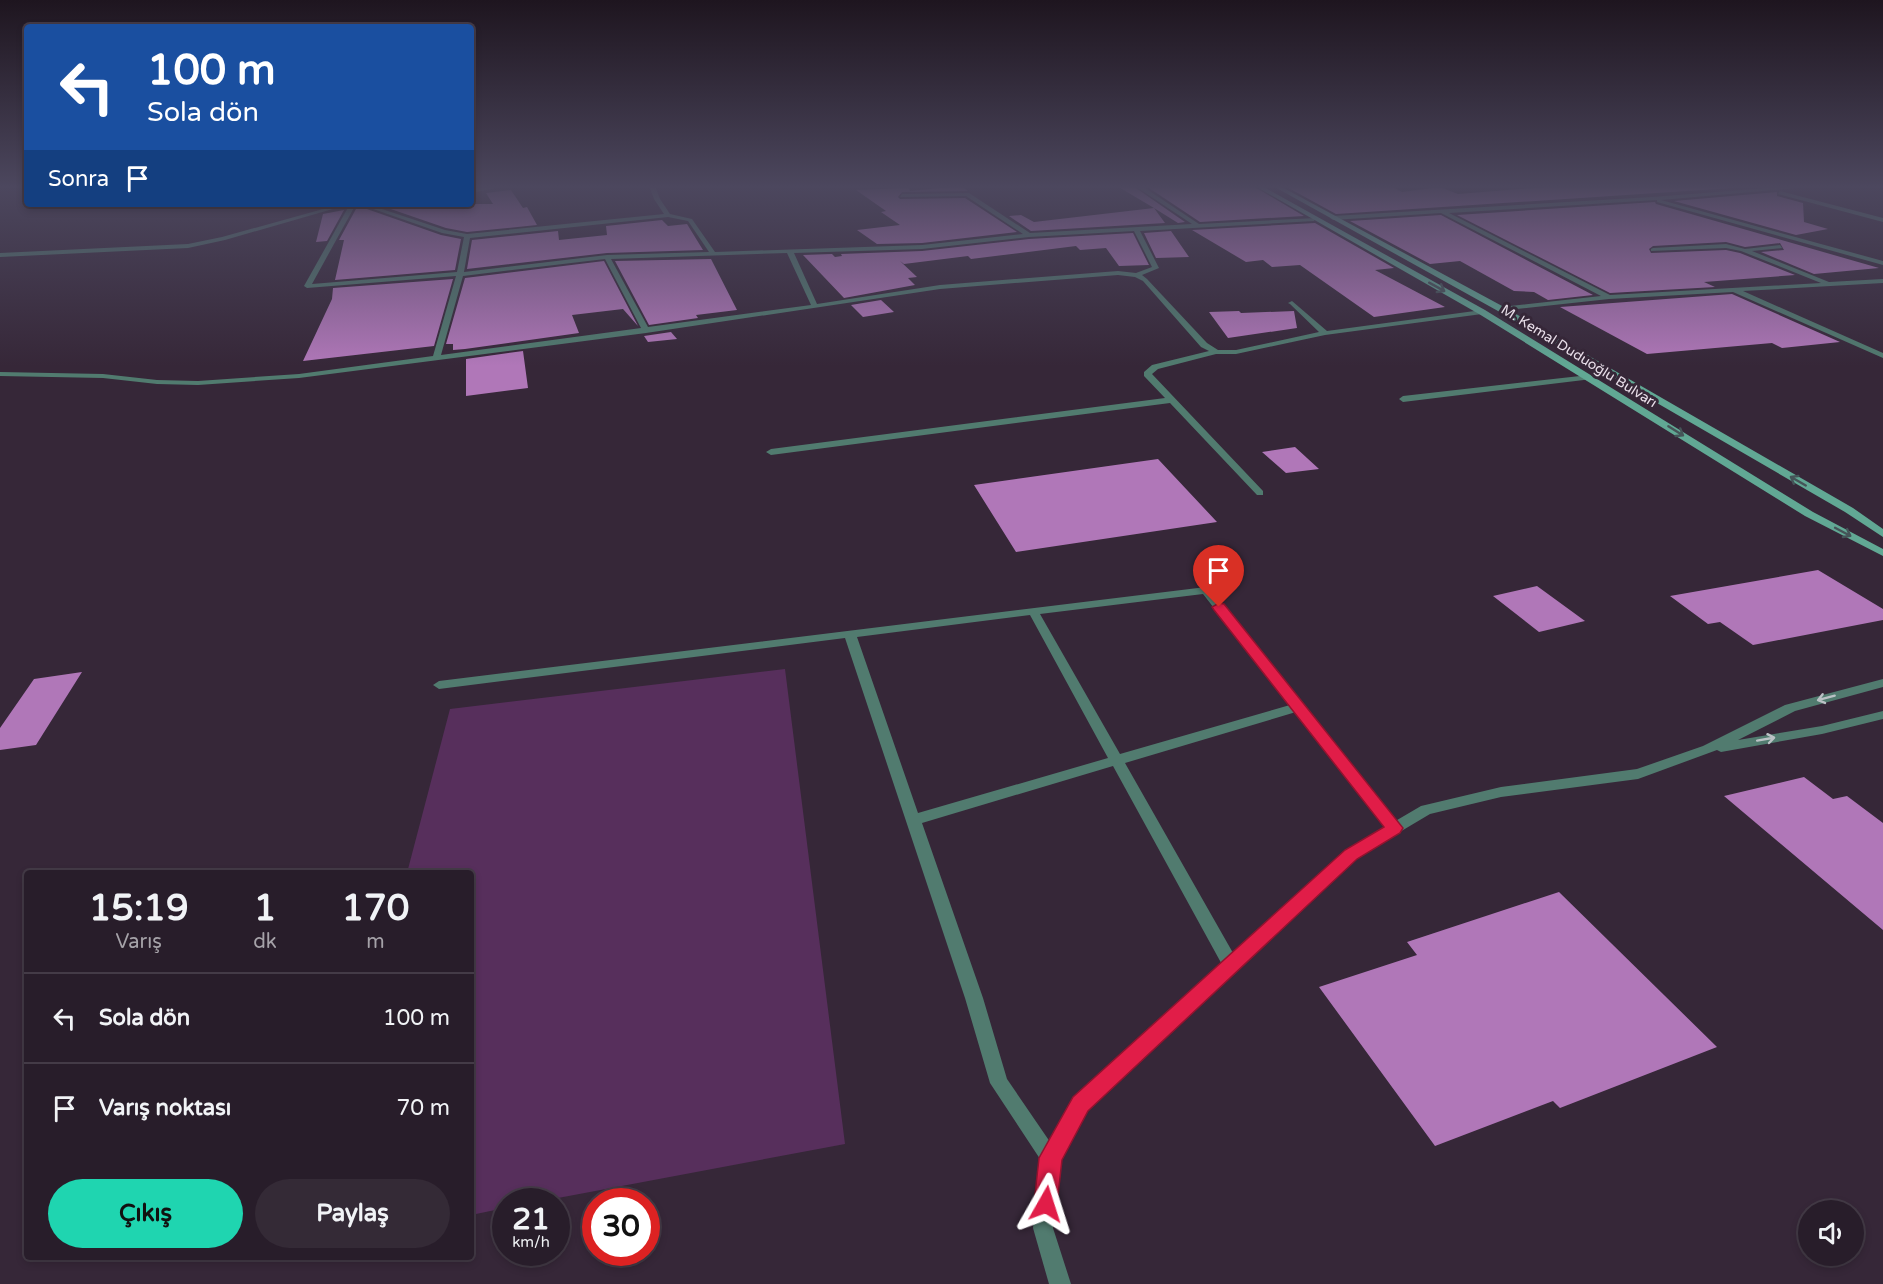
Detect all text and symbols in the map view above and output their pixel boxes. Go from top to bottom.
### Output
text: 100 m [147,45,276,96]
icon: left [48,48,126,126]
text: Sola dön [147,96,259,129]
icon: arrive [121,162,154,195]
text: Sonra [48,166,109,192]
one-way arrow [1428,281,1445,293]
street label: M. Kemal Duduoğlu Bulvarı [1498,301,1660,411]
one-way arrow [1667,426,1684,438]
one-way arrow [1790,474,1807,486]
one-way arrow [1833,527,1851,538]
pin [1193,545,1244,607]
icon: arrive [1202,554,1235,587]
one-way arrow [1817,693,1836,704]
one-way arrow [1755,733,1775,744]
text: 15:19 [89,887,189,930]
text: 1 [254,887,276,930]
text: 170 [341,887,409,930]
text: Varış [115,930,162,954]
text: dk [253,930,277,954]
text: m [366,930,385,954]
icon: left [48,1002,81,1035]
text: Sola dön [99,1005,190,1031]
text: 100 m [383,1005,450,1031]
icon: arrive [48,1092,81,1125]
text: Varış noktası [99,1095,231,1121]
text: 70 m [396,1095,450,1121]
position arrow [1014,1172,1078,1236]
button: Çıkış [48,1179,243,1248]
button: Paylaş [255,1179,450,1248]
speed limit sign: 30 [582,1188,660,1266]
map controls [1798,1200,1864,1266]
button: sound [1798,1200,1864,1266]
text: 21 [512,1201,550,1238]
text: km/h [512,1233,550,1251]

